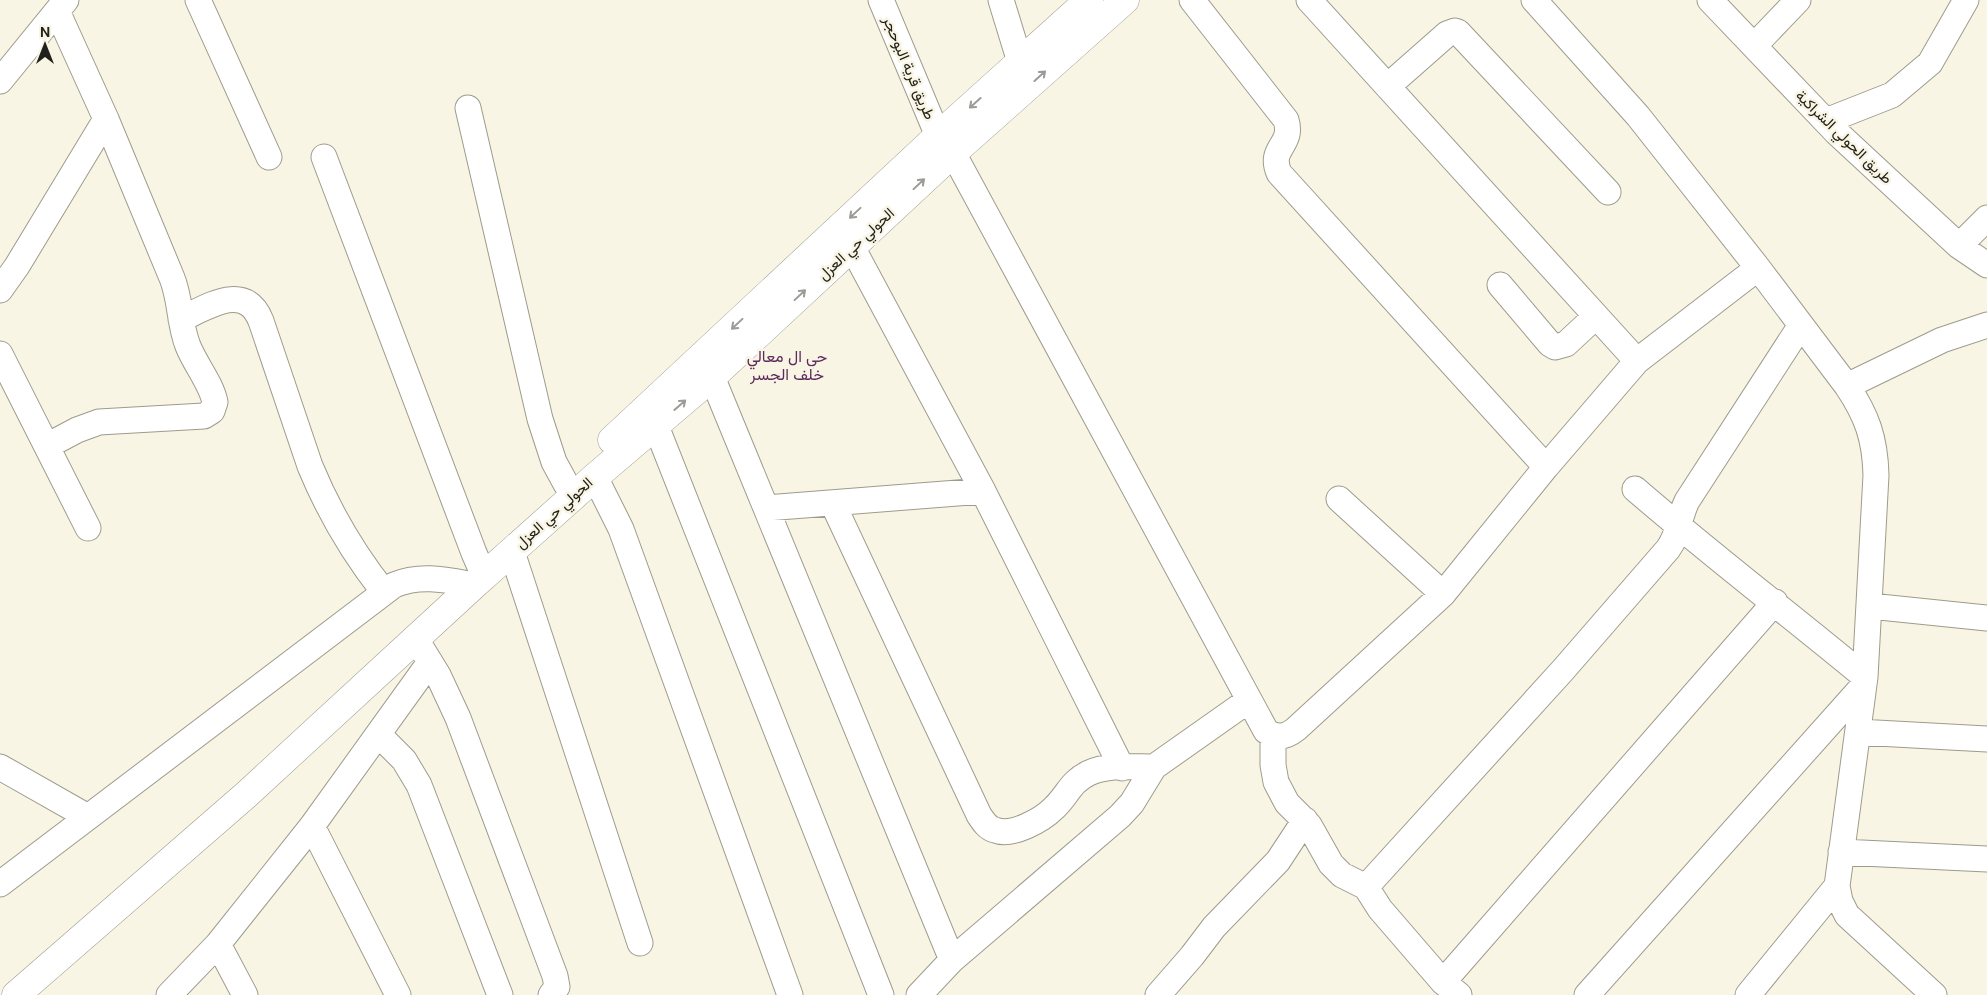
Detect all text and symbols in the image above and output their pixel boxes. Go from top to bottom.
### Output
street label: طريق قرية البوحجر [878,12,940,123]
north arrow [20,20,70,70]
text: N [40,23,50,41]
one-way arrow [1033,70,1046,81]
street label: طريق الحولي الشراكية [1789,86,1897,191]
one-way arrow [968,97,981,109]
one-way arrow [913,178,926,190]
street label: الحولي حي العزل [813,203,901,287]
one-way arrow [849,207,862,219]
one-way arrow [794,289,807,301]
one-way arrow [730,318,743,330]
district label: حي ال معالي خلف الجسر [747,346,827,385]
one-way arrow [674,399,687,410]
street label: الحولي حي العزل [511,473,599,555]

